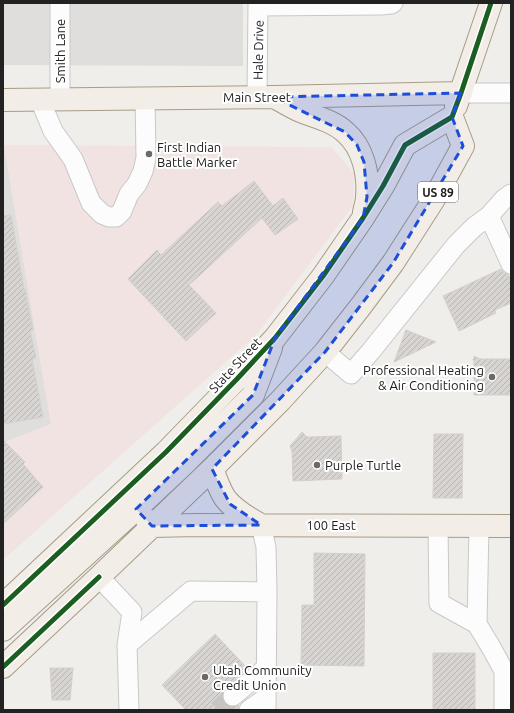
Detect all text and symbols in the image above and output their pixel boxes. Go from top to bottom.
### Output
street label: Smith Lane [53,19,67,83]
street label: Hale Drive [250,20,266,80]
street label: Main Street [223,90,291,104]
place label: First Indian Battle Marker [157,140,237,169]
marker: First Indian Battle Marker [144,149,154,159]
road number: US 89 [418,182,458,202]
street label: State Street [206,335,264,395]
place label: Professional Heating & Air Conditioning [363,363,484,392]
marker: Professional Heating & Air Conditioning [487,372,497,382]
place label: Purple Turtle [325,458,401,472]
marker: Purple Turtle [312,460,322,470]
street label: 100 East [306,518,356,532]
place label: Utah Community Credit Union [213,663,311,692]
marker: Utah Community Credit Union [200,672,210,682]

